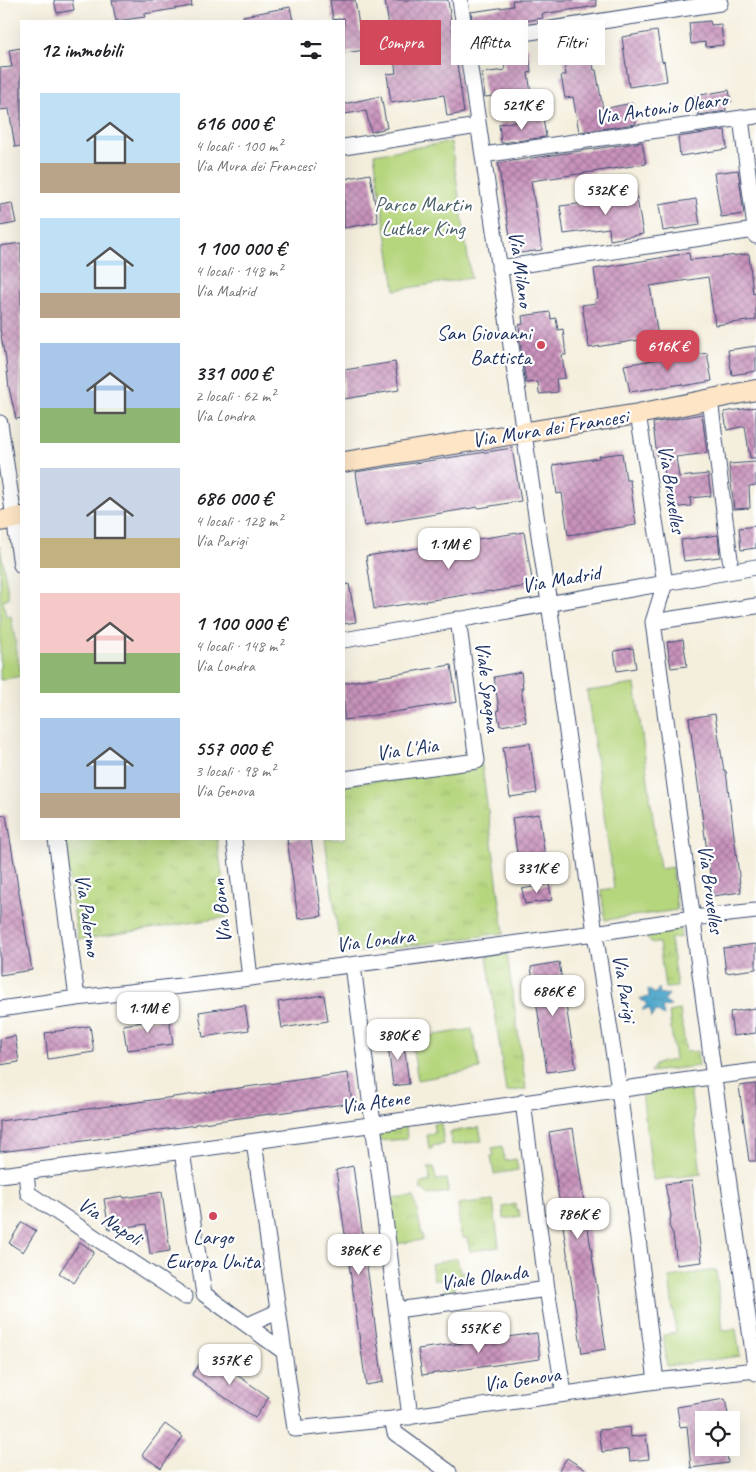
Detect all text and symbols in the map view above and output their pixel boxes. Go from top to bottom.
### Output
chip: Compra [360,20,441,65]
chip: Affitta [451,20,528,65]
chip: Filtri [538,20,605,65]
icon: filters [297,36,325,64]
text: 12 immobili [40,37,122,63]
street label: Via Antonio Olearo [593,86,731,130]
pin: 521K € [481,88,563,131]
text: 521K € [502,95,542,115]
text: 616 000 € [195,110,272,136]
icon: home [80,113,140,173]
text: 4 locali · 100 m² [195,136,282,156]
text: Via Mura dei Francesi [195,156,315,176]
pin: 532K € [565,174,647,216]
text: 532K € [586,180,626,200]
park label: Parco Martin Luther King [374,191,472,241]
street label: Via Milano [503,229,540,311]
text: 1 100 000 € [195,235,286,261]
icon: home [80,238,140,298]
text: 4 locali · 148 m² [195,261,282,281]
text: Via Madrid [195,281,256,301]
place label: San Giovanni Battista [437,320,534,370]
pin: 616K € [627,330,709,372]
text: 616K € [647,336,689,356]
marker: San Giovanni Battista [535,339,547,351]
text: 331 000 € [195,360,271,386]
icon: home [80,363,140,423]
text: 2 locali · 62 m² [195,386,275,406]
street label: Via Mura dei Francesi [470,402,633,453]
text: Via Londra [195,406,255,426]
street label: Via Bruxelles [652,443,692,537]
text: 686 000 € [195,485,272,511]
icon: home [80,488,140,548]
text: 4 locali · 128 m² [195,511,282,531]
pin: 1.1M € [408,528,490,570]
text: Via Parigi [195,531,247,551]
text: 1.1M € [429,534,469,554]
street label: Via Madrid [520,559,605,599]
text: 1 100 000 € [195,610,286,636]
icon: home [80,613,140,673]
text: 4 locali · 148 m² [195,636,282,656]
street label: Viale Spagna [470,640,507,735]
text: Via Londra [195,656,255,676]
street label: Via L'Aia [374,732,441,766]
text: 557 000 € [195,735,271,761]
icon: home [80,738,140,798]
text: 3 locali · 98 m² [195,761,275,781]
text: Via Genova [195,781,254,801]
street label: Via Bruxelles [692,843,730,937]
pin: 331K € [496,852,578,894]
text: 331K € [517,858,557,878]
street label: Via Palermo [69,872,107,960]
street label: Via Bonn [205,877,237,945]
street label: Via Londra [334,922,417,958]
street label: Via Parigi [607,952,644,1027]
pin: 686K € [512,974,594,1017]
text: 686K € [532,981,574,1001]
pin: 1.1M € [107,992,189,1034]
text: 1.1M € [128,998,168,1018]
pin: 380K € [357,1018,439,1061]
text: 380K € [378,1025,418,1045]
street label: Via Atene [339,1084,413,1120]
street label: Via Napoli [73,1191,149,1253]
pin: 786K € [537,1198,619,1240]
text: 786K € [557,1204,599,1224]
marker: Largo Europa Unita [207,1210,219,1222]
place label: Largo Europa Unita [166,1224,262,1274]
pin: 386K € [318,1234,400,1276]
text: 386K € [338,1240,380,1260]
street label: Viale Olanda [439,1258,531,1296]
pin: 557K € [438,1312,520,1354]
text: 557K € [459,1318,499,1338]
pin: 357K € [189,1344,271,1386]
text: 357K € [210,1350,250,1370]
street label: Via Genova [482,1361,564,1397]
map controls [695,1411,740,1456]
button: locate [695,1411,740,1456]

